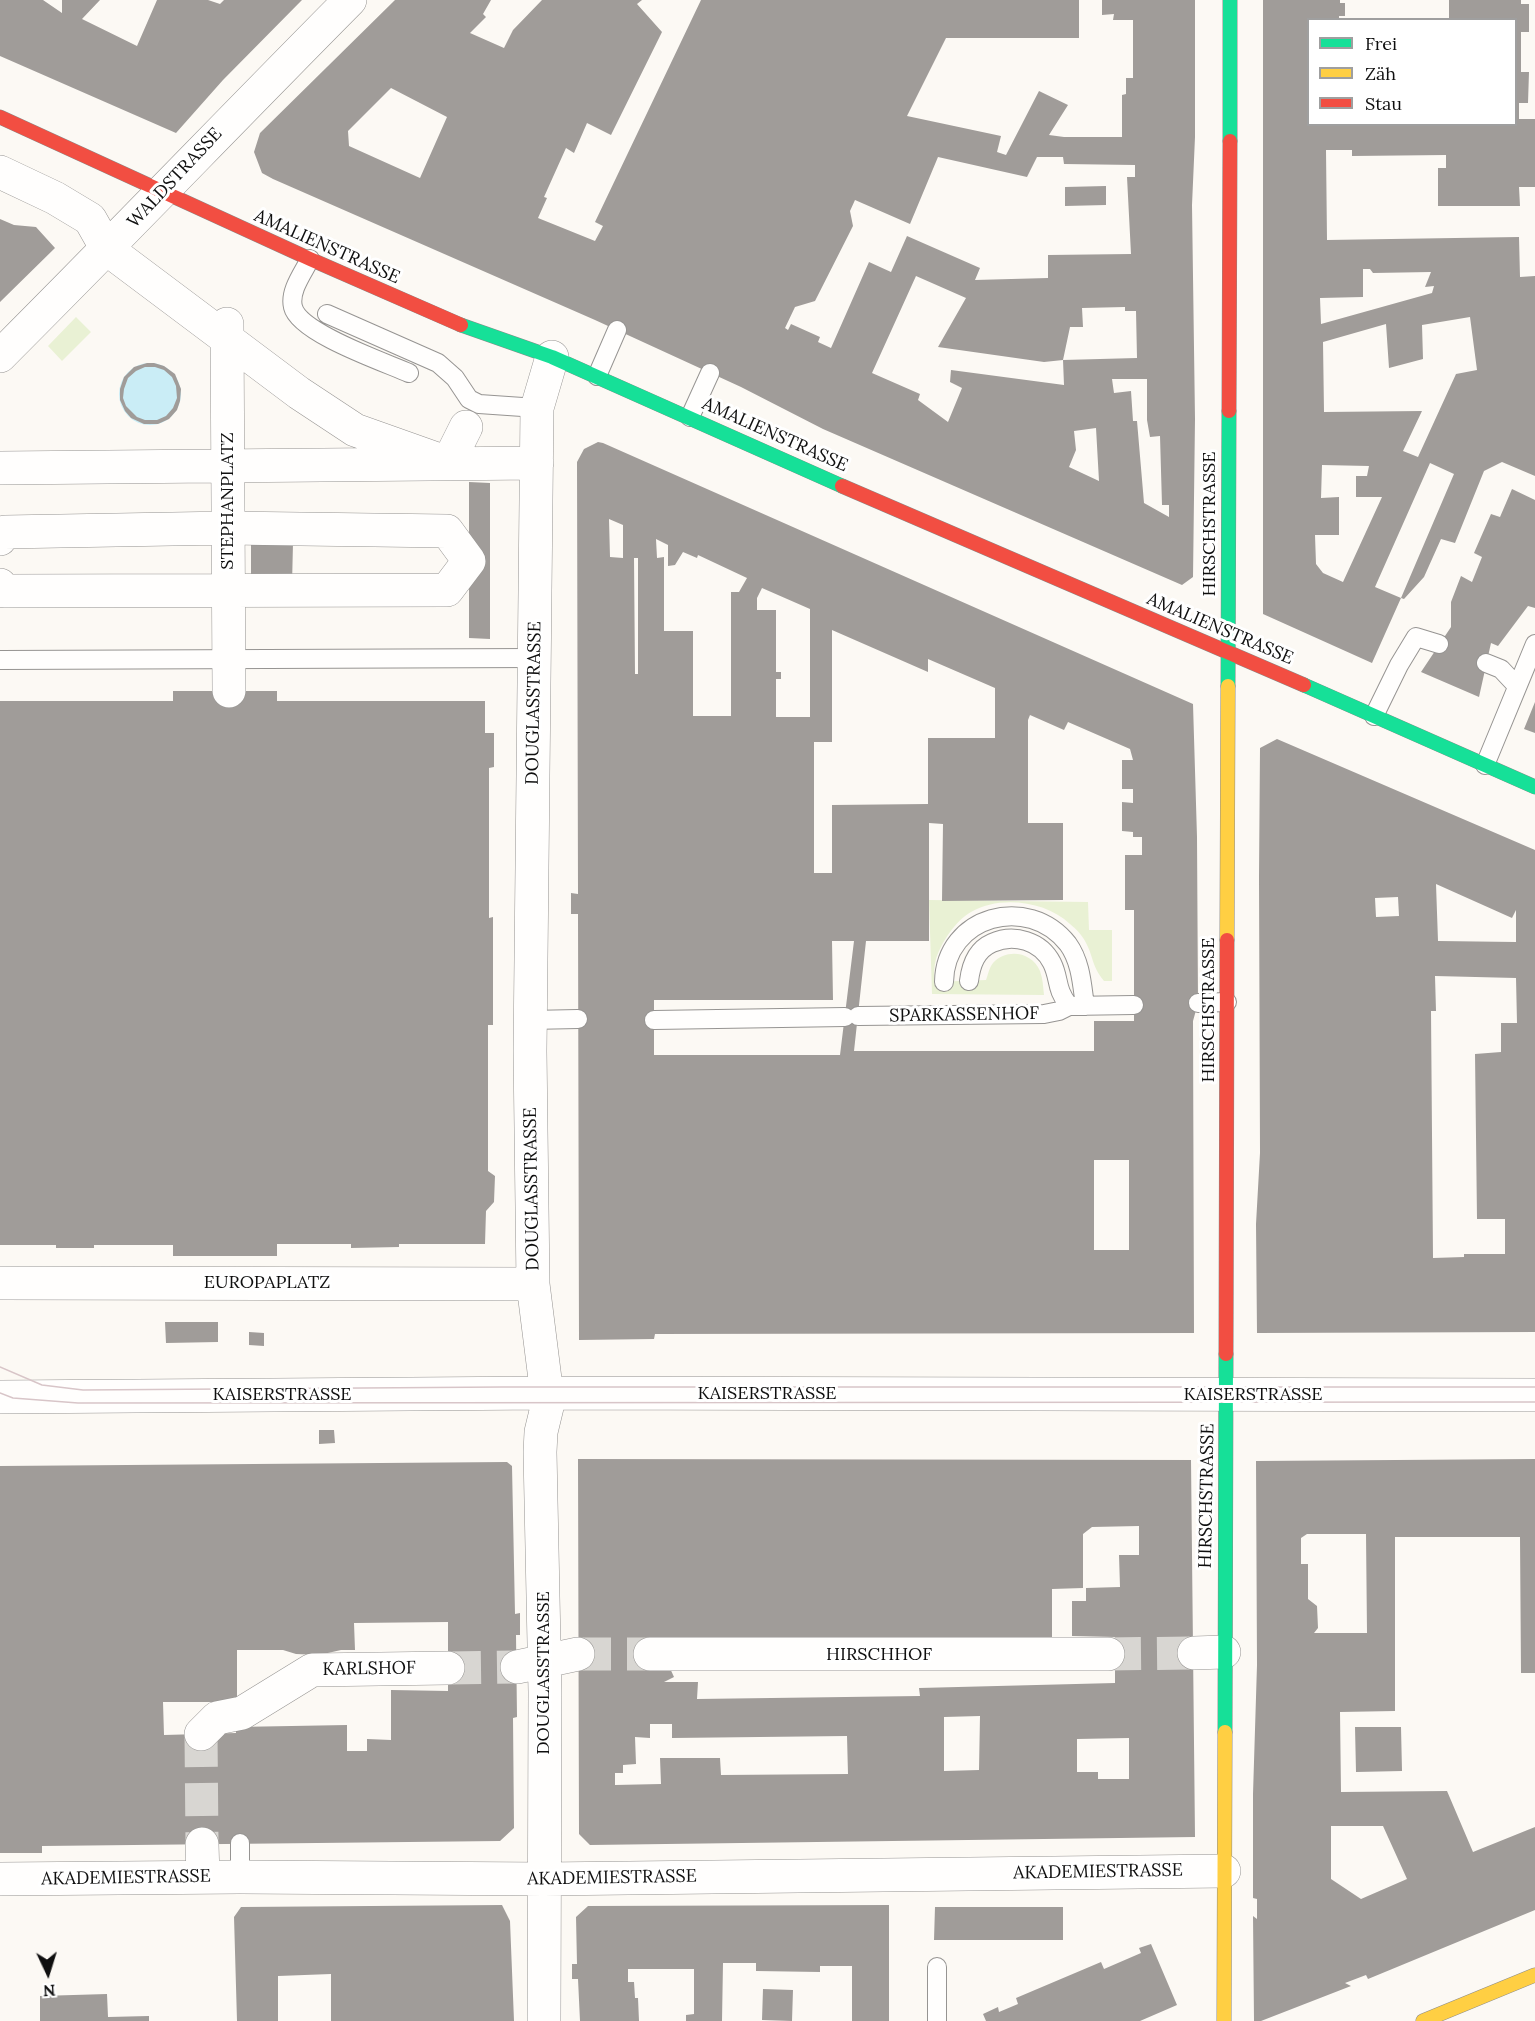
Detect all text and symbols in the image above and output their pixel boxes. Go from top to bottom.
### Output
legend [1307,18,1517,126]
text: Frei [1365,32,1397,55]
text: Zäh [1365,62,1396,85]
text: Stau [1365,92,1402,115]
street label: WALDSTRASSE [123,123,227,233]
street label: AMALIENSTRASSE [251,205,403,289]
street label: AMALIENSTRASSE [699,393,851,477]
street label: STEPHANPLATZ [217,432,239,570]
street label: HIRSCHSTRASSE [1199,452,1221,596]
street label: AMALIENSTRASSE [1143,588,1297,670]
street label: DOUGLASSTRASSE [522,621,546,785]
street label: HIRSCHSTRASSE [1198,938,1220,1082]
street label: SPARKASSENHOF [889,1003,1039,1027]
street label: DOUGLASSTRASSE [520,1107,544,1271]
street label: EUROPAPLATZ [204,1272,330,1294]
street label: KAISERSTRASSE [697,1383,837,1405]
street label: KAISERSTRASSE [212,1384,352,1406]
street label: KAISERSTRASSE [1183,1384,1323,1406]
street label: HIRSCHSTRASSE [1195,1423,1219,1569]
street label: DOUGLASSTRASSE [533,1591,555,1755]
street label: HIRSCHHOF [826,1644,932,1666]
street label: KARLSHOF [322,1657,416,1681]
street label: AKADEMIESTRASSE [1013,1860,1183,1884]
street label: AKADEMIESTRASSE [41,1866,211,1890]
street label: AKADEMIESTRASSE [527,1866,697,1890]
north arrow [18,1943,78,2003]
text: N [42,1981,56,2001]

